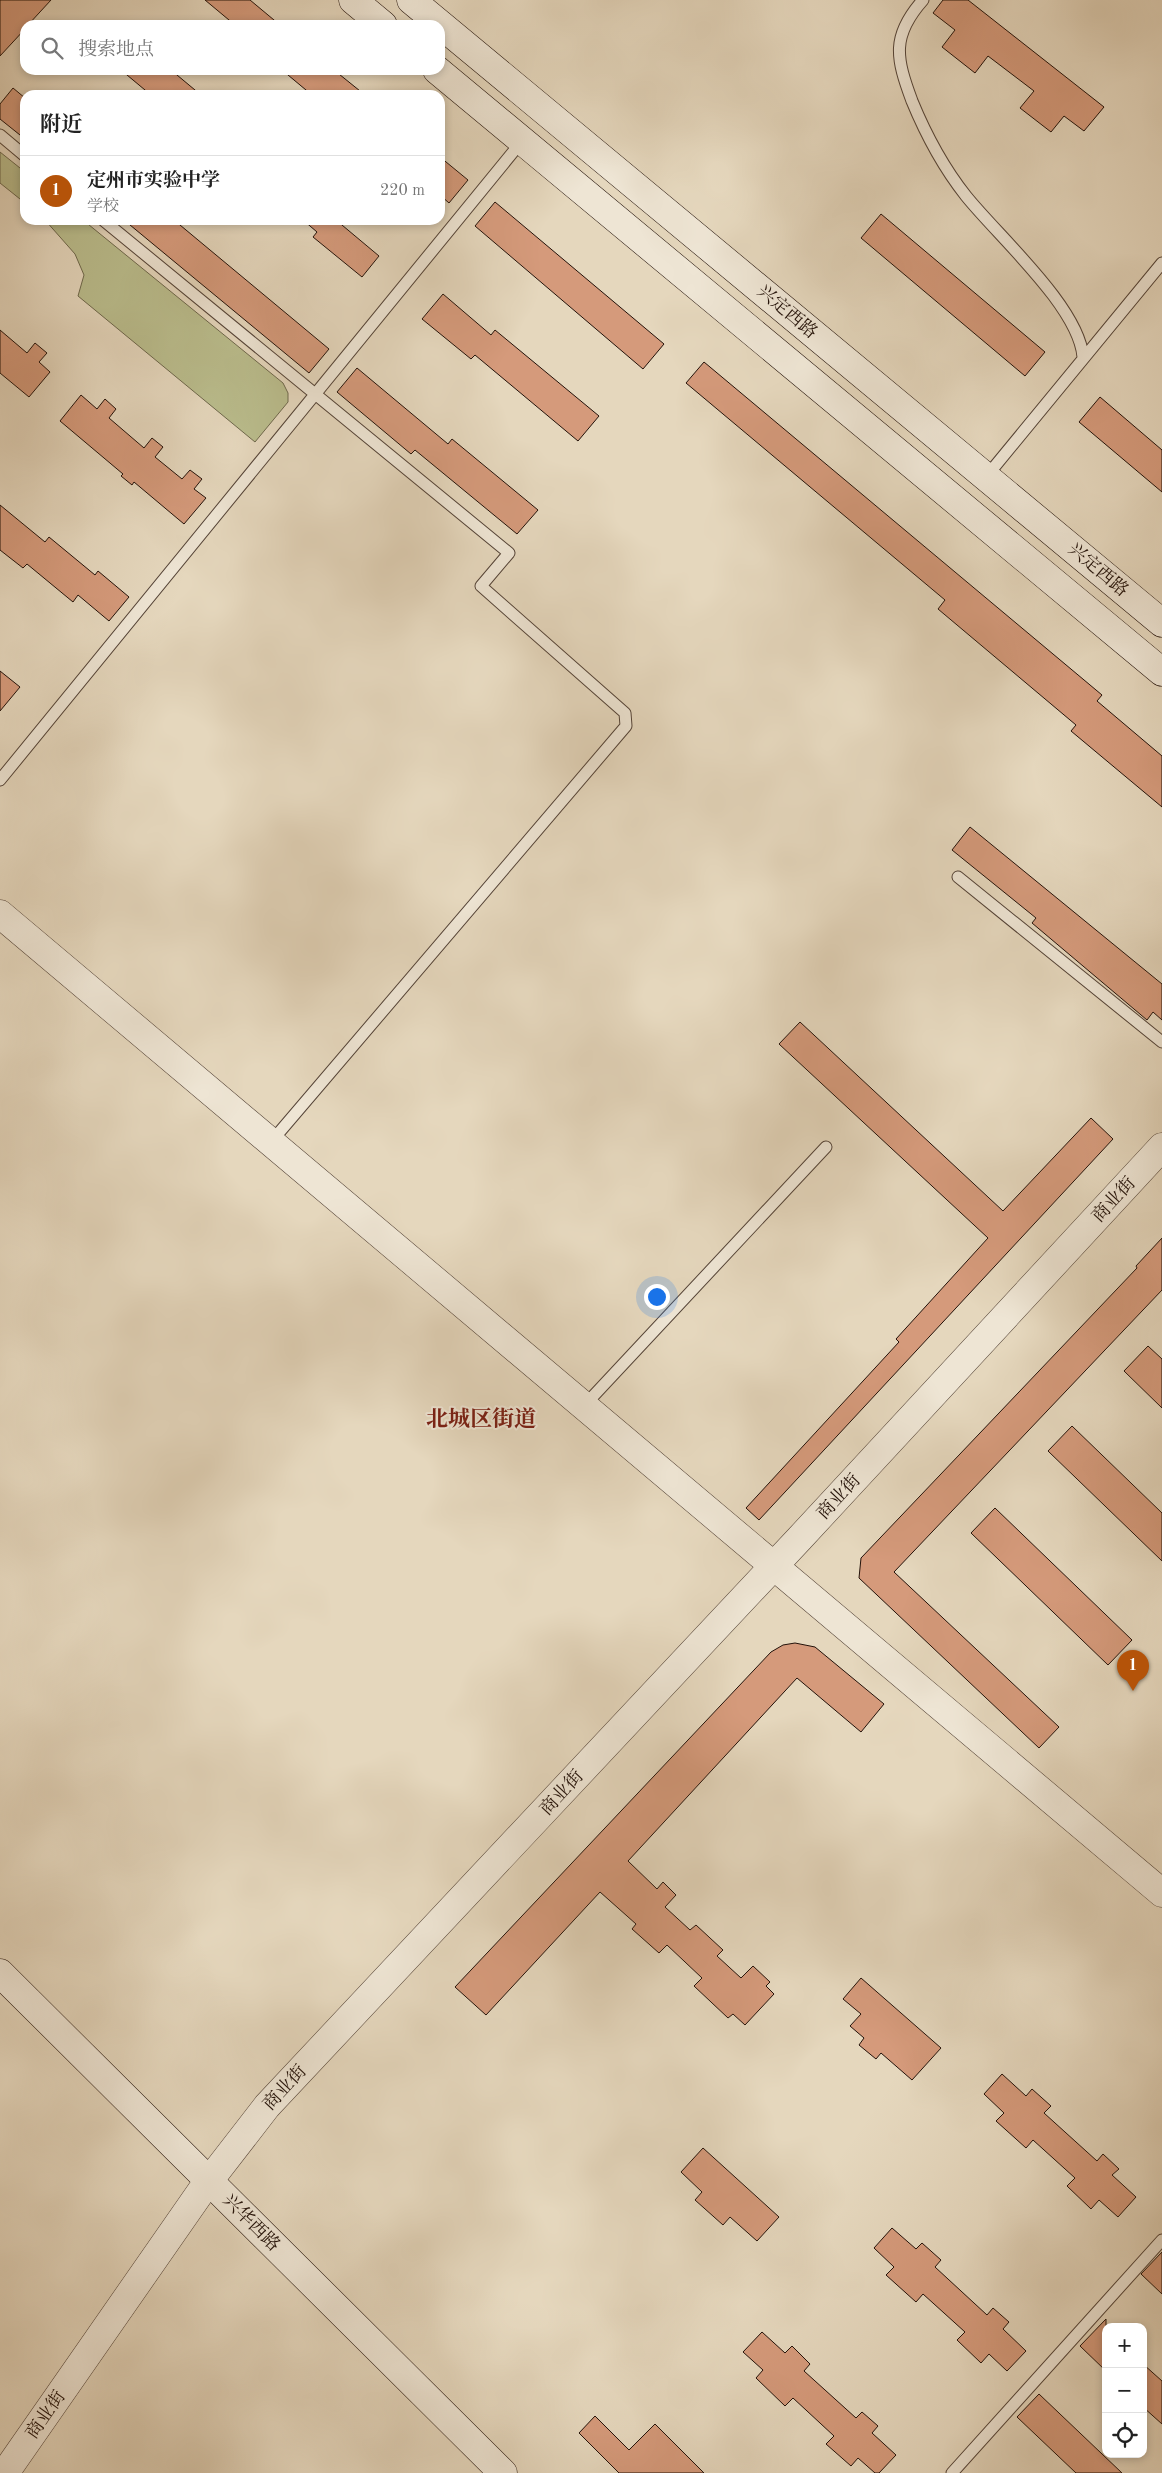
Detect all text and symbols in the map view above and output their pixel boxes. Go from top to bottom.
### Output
search box [20,20,445,75]
icon: search [38,34,66,62]
text: 搜索地点 [78,41,154,60]
text: 附近 [40,115,82,136]
text: 定州市实验中学 [87,172,220,191]
text: 1 [51,183,61,199]
text: 220 m [380,183,425,199]
text: 学校 [87,199,119,215]
street label: 兴定西路 [754,280,822,342]
street label: 兴定西路 [1065,538,1133,600]
street label: 商业街 [1088,1173,1139,1226]
your location [644,1284,670,1310]
district label: 北城区街道 [426,1407,536,1431]
street label: 商业街 [813,1470,864,1523]
pin: 1 [1117,1650,1149,1691]
street label: 商业街 [536,1766,587,1819]
street label: 商业街 [259,2061,310,2114]
street label: 兴华西路 [219,2190,284,2255]
map controls [1102,2323,1147,2458]
button: + [1102,2323,1147,2368]
button: − [1102,2368,1147,2413]
street label: 商业街 [22,2387,69,2442]
button: locate [1102,2413,1147,2458]

